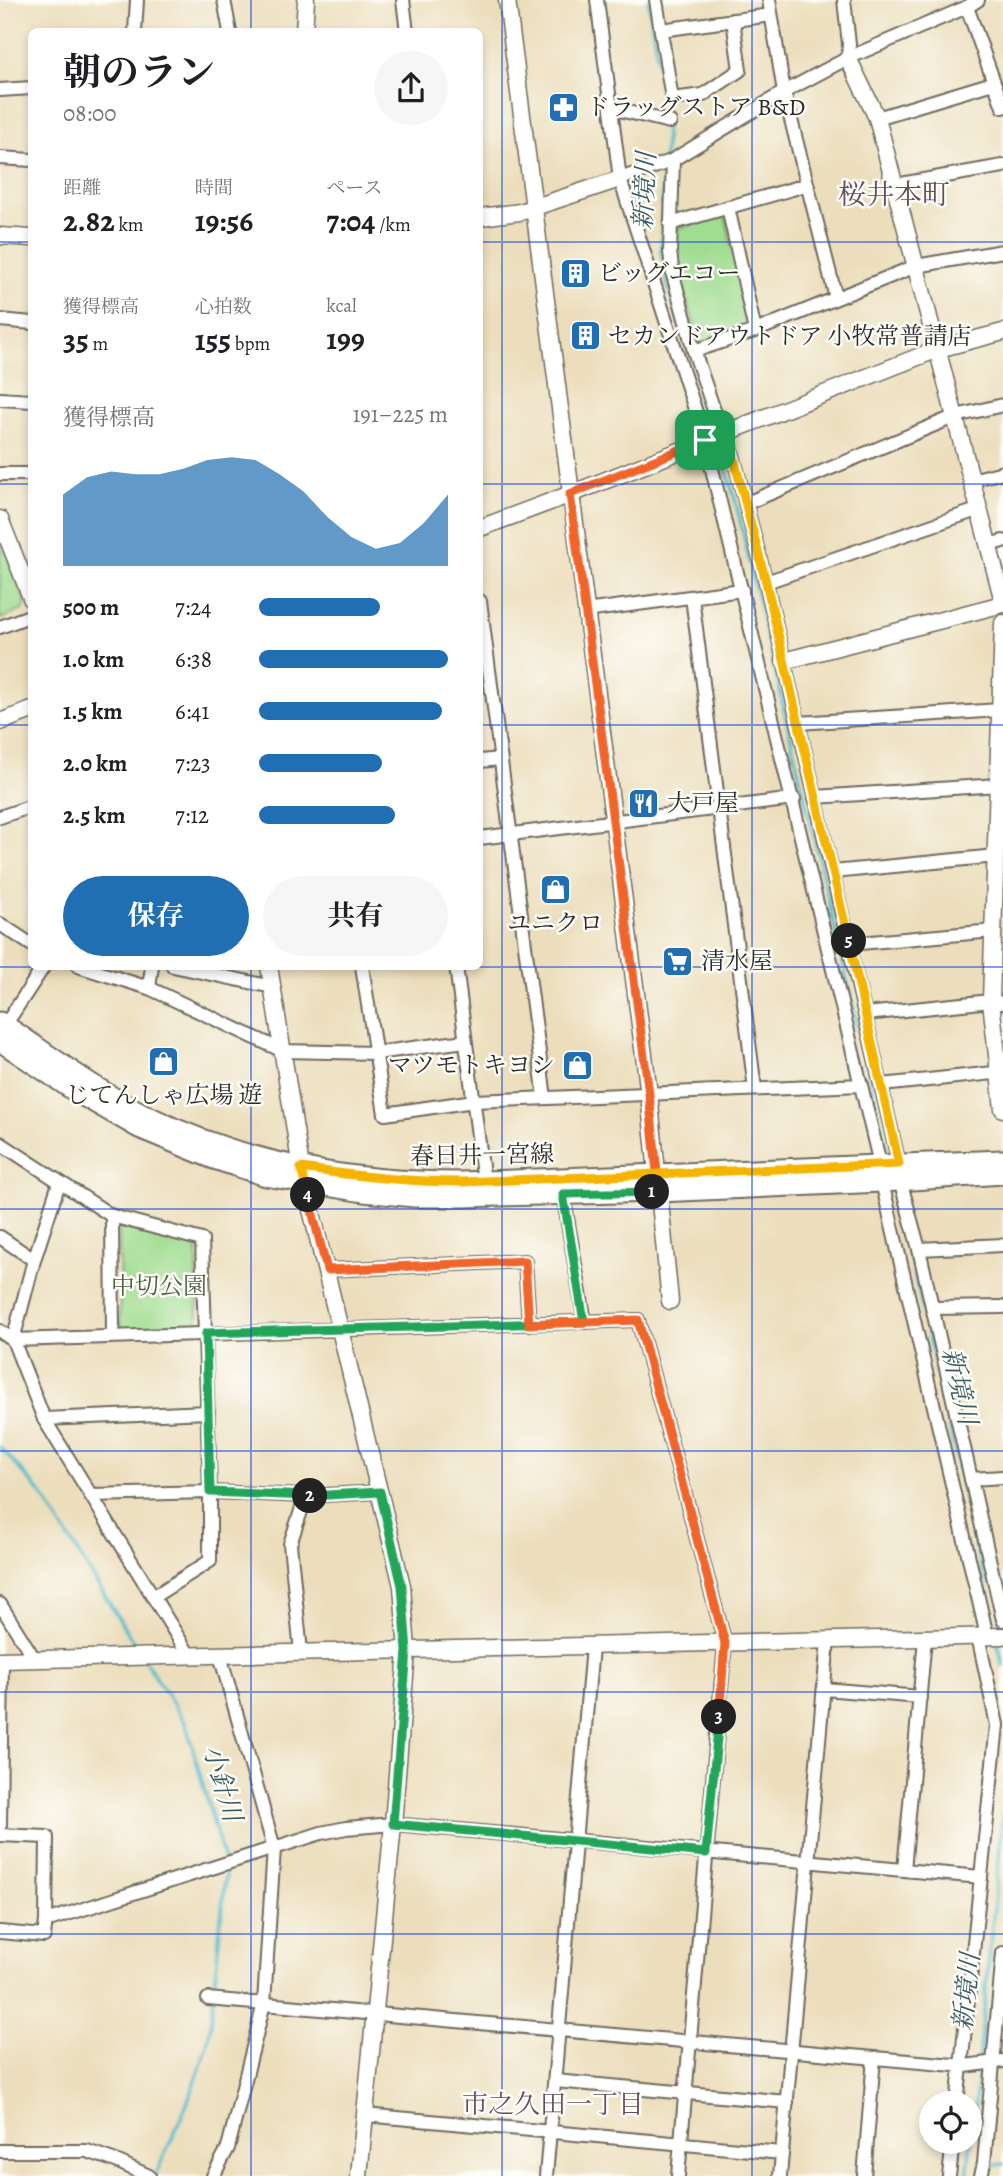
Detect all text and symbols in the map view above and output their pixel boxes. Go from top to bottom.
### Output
text: 朝のラン [63,46,215,98]
button: share [374,51,448,125]
pharmacy icon: ドラッグストア B&D [546,90,580,124]
place label: ドラッグストア B&D [586,91,805,123]
text: 08:00 [63,98,116,129]
water label: 新境川 [625,148,664,231]
text: 距離 [63,175,101,201]
text: 時間 [195,175,233,201]
text: ペース [326,175,382,201]
district label: 桜井本町 [838,176,950,214]
text: 2.82 [63,201,115,241]
text: 19:56 [195,201,253,241]
text: 7:04 [326,201,375,241]
text: km [115,212,144,238]
text: /km [375,212,411,238]
building icon: ビッグエコー [558,256,592,290]
place label: ビッグエコー [598,257,741,289]
text: kcal [326,293,357,319]
text: 獲得標高 [63,294,139,320]
text: 心拍数 [195,294,252,320]
text: 199 [326,319,365,359]
building icon: セカンドアウトドア 小牧常普請店 [568,319,602,353]
text: 35 [63,320,89,360]
text: 155 [195,320,231,360]
place label: セカンドアウトドア 小牧常普請店 [608,320,971,352]
text: m [89,331,108,357]
text: bpm [231,331,270,357]
text: 191–225 m [352,399,448,430]
text: 獲得標高 [63,402,155,433]
pin [675,410,735,470]
icon: arrive [686,421,724,459]
text: 500 m [63,592,119,623]
text: 7:24 [175,592,211,623]
text: 1.0 km [63,644,124,675]
text: 6:38 [175,644,212,675]
text: 1.5 km [63,696,123,727]
text: 6:41 [175,696,209,727]
text: 2.0 km [63,748,127,779]
text: 7:23 [175,748,211,779]
restaurant icon: 大戸屋 [627,786,661,820]
place label: 大戸屋 [667,787,739,819]
text: 2.5 km [63,800,125,831]
text: 7:12 [175,800,209,831]
shop icon: ユニクロ [538,872,572,906]
button: 保存 [63,876,249,956]
button: 共有 [263,876,448,956]
place label: ユニクロ [507,907,603,939]
pin: 5 [832,923,866,958]
text: 5 [844,927,853,953]
supermarket icon: 清水屋 [661,944,695,978]
place label: 清水屋 [701,945,773,977]
shop icon: じてんしゃ広場 遊 [147,1044,181,1078]
shop icon: マツモトキヨシ [561,1048,595,1082]
place label: マツモトキヨシ [388,1049,555,1081]
place label: じてんしゃ広場 遊 [66,1079,262,1111]
street label: 春日井一宮線 [410,1138,554,1172]
pin: 1 [634,1174,670,1210]
pin: 4 [290,1178,326,1212]
text: 1 [648,1178,655,1204]
text: 4 [303,1181,312,1207]
park label: 中切公園 [111,1270,207,1302]
water label: 新境川 [934,1344,986,1431]
pin: 2 [292,1478,328,1514]
text: 2 [305,1482,314,1508]
pin: 3 [702,1700,736,1734]
text: 3 [714,1703,723,1729]
water label: 小針川 [195,1741,251,1828]
water label: 新境川 [945,1948,988,2033]
district label: 市之久田一丁目 [462,2087,644,2122]
map controls [919,2091,982,2154]
button: locate [919,2091,982,2154]

